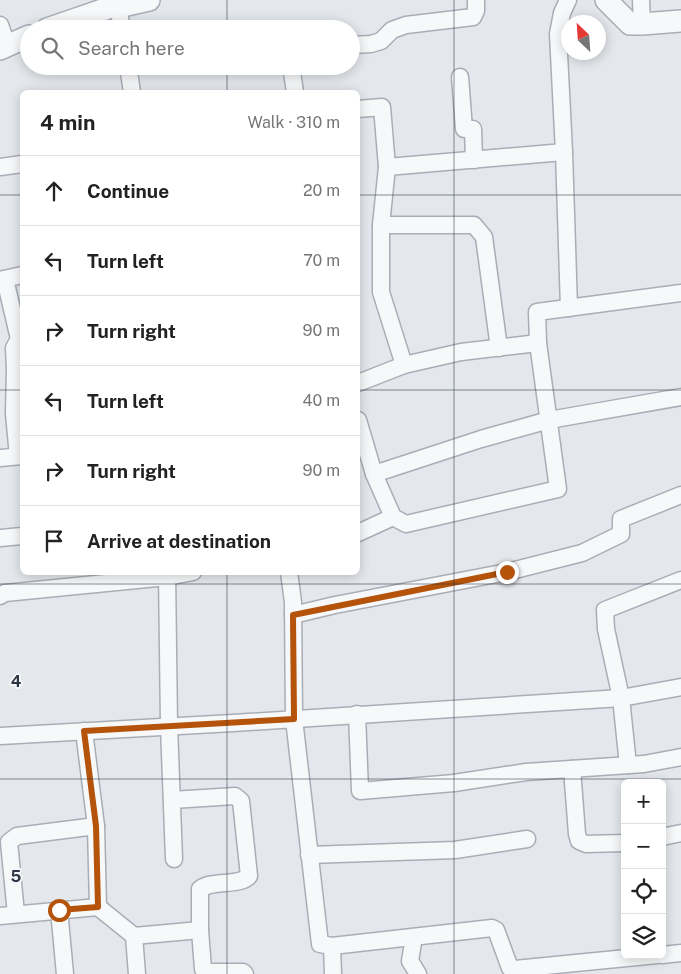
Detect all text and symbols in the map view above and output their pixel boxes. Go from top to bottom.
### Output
north arrow [561,15,606,60]
search box [20,20,360,75]
icon: search [38,34,66,62]
text: Search here [78,37,185,59]
text: 4 min [40,110,95,135]
text: Walk · 310 m [247,113,340,132]
icon: ahead [40,177,68,205]
text: Continue [87,180,169,202]
text: 20 m [303,181,340,200]
icon: left [40,247,68,275]
text: Turn left [87,250,164,272]
text: 70 m [303,251,340,270]
icon: right [40,317,68,345]
text: Turn right [87,320,176,342]
text: 90 m [303,321,340,340]
icon: left [40,387,68,415]
text: Turn left [87,390,164,412]
text: 40 m [302,391,340,410]
icon: right [40,457,68,485]
text: Turn right [87,460,176,482]
text: 90 m [303,461,340,480]
icon: arrive [40,527,68,555]
text: Arrive at destination [87,530,271,552]
route end [496,561,519,584]
text: 4 [11,672,22,691]
map controls [621,779,666,959]
button: + [621,779,666,824]
button: − [621,824,666,869]
text: 5 [11,867,22,886]
button: locate [621,869,666,914]
route start [48,899,71,922]
button: layers [621,914,666,959]

